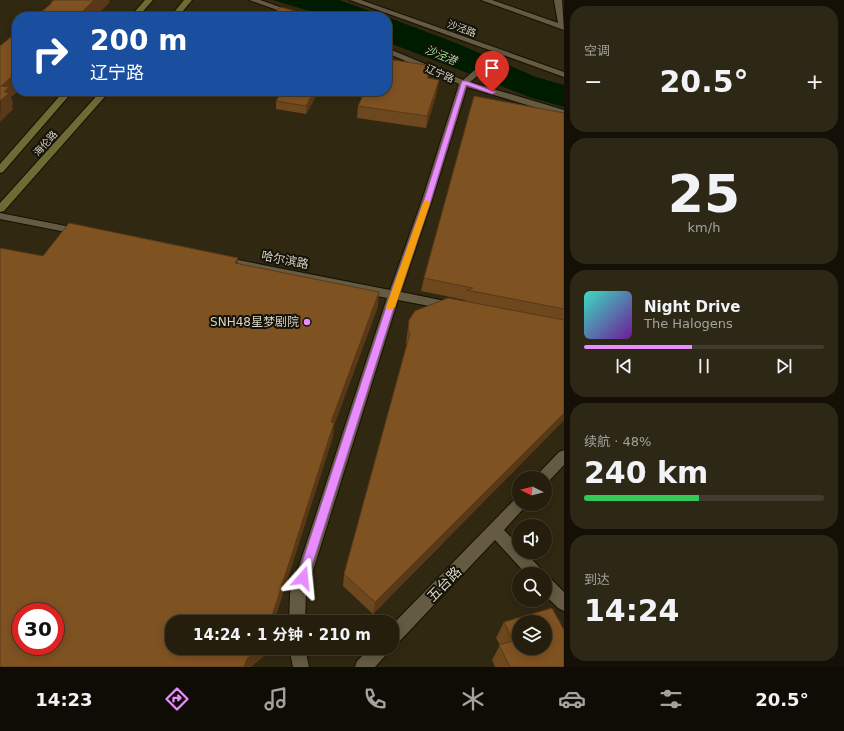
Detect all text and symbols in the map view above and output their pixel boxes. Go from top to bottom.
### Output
street label: 沙泾路 [446,18,478,39]
text: 200 m [90,24,187,57]
icon: right [24,28,76,80]
water label: 沙泾港 [423,43,460,68]
text: 空调 [584,43,610,58]
pin [475,51,509,92]
icon: arrive [481,57,503,79]
text: 辽宁路 [90,62,144,83]
street label: 辽宁路 [424,63,456,84]
text: 20.5° [659,64,749,99]
text: − [584,69,602,94]
text: + [806,69,824,94]
street label: 海伦路 [31,129,59,158]
text: 25 [668,164,740,224]
text: km/h [688,220,720,235]
street label: 哈尔滨路 [260,249,310,271]
text: Night Drive [644,298,740,316]
place label: SNH48星梦剧院 [210,315,299,329]
text: The Halogens [644,316,733,331]
marker: SNH48星梦剧院 [302,317,312,327]
icon: previous [613,355,635,377]
icon: pause [693,355,715,377]
icon: next [773,355,795,377]
text: 续航 · 48% [584,434,651,449]
text: 240 km [584,455,708,490]
north arrow [512,471,552,511]
map controls [512,471,552,655]
button: sound [512,519,552,559]
position arrow [282,557,324,599]
street label: 五台路 [424,563,464,605]
button: search [512,567,552,607]
text: 到达 [584,572,610,587]
text: 14:24 [584,593,680,628]
speed limit sign: 30 [12,603,64,655]
button: layers [512,615,552,655]
text: 14:24 · 1 分钟 · 210 m [193,626,371,644]
icon: directions [163,685,191,713]
icon: music [262,685,290,713]
icon: phone [361,685,389,713]
icon: climate [459,685,487,713]
icon: car [558,685,586,713]
icon: filters [657,685,685,713]
text: 14:23 [35,689,93,710]
text: 20.5° [755,689,809,710]

